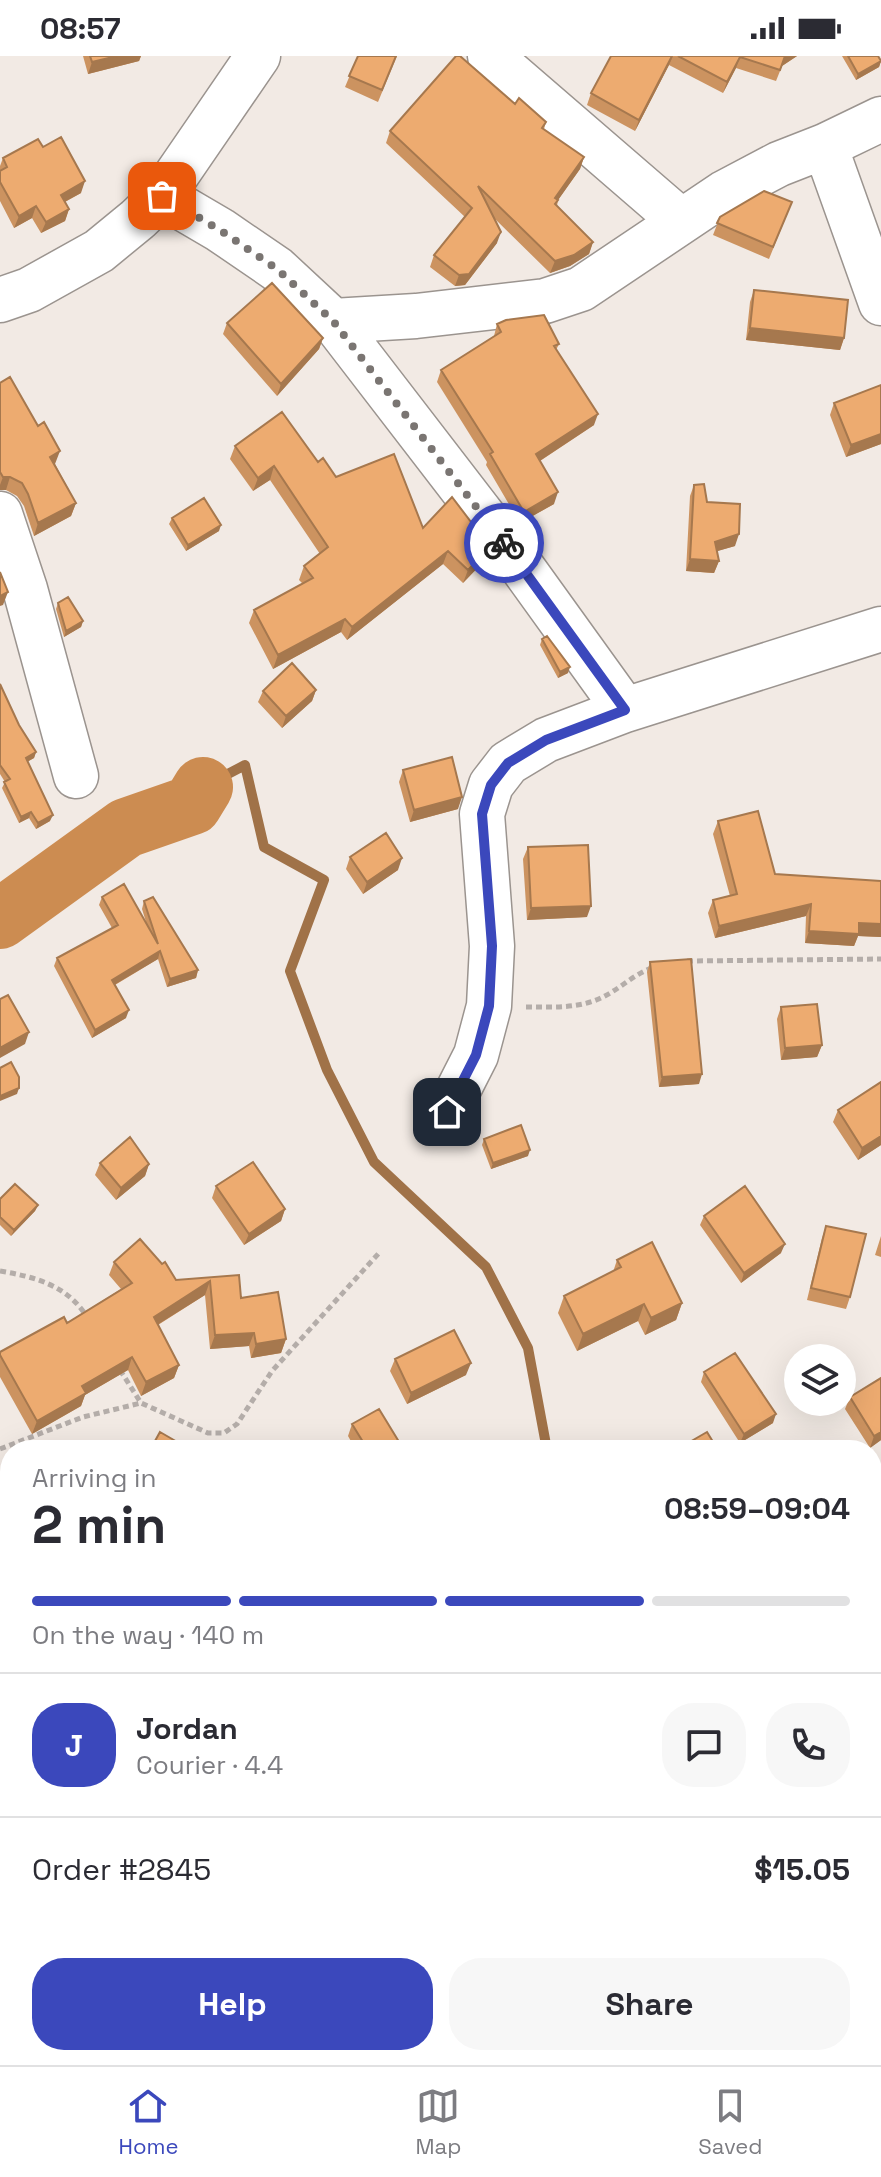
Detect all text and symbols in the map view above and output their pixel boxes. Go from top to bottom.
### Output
text: 08:57 [40,9,121,48]
pin [128,162,196,230]
icon: bag [140,174,184,218]
courier [464,503,544,583]
icon: bike [482,521,526,565]
pin [413,1078,481,1146]
icon: home [425,1090,469,1134]
map controls [784,1344,856,1416]
button: layers [784,1344,856,1416]
text: Arriving in [32,1461,156,1495]
text: 08:59–09:04 [664,1489,850,1528]
text: 2 min [32,1492,166,1558]
text: On the way · 140 m [32,1618,264,1652]
button: chat [662,1703,746,1787]
button: phone [766,1703,850,1787]
text: Jordan [136,1709,238,1748]
text: J [65,1726,83,1765]
text: Courier · 4.4 [136,1748,283,1782]
text: Order #2845 [32,1850,211,1889]
text: $15.05 [754,1850,850,1889]
button: Help [32,1958,433,2050]
button: Share [449,1958,850,2050]
tab: Home [119,2084,178,2160]
tab: Map [415,2084,461,2160]
tab: Saved [698,2084,763,2160]

